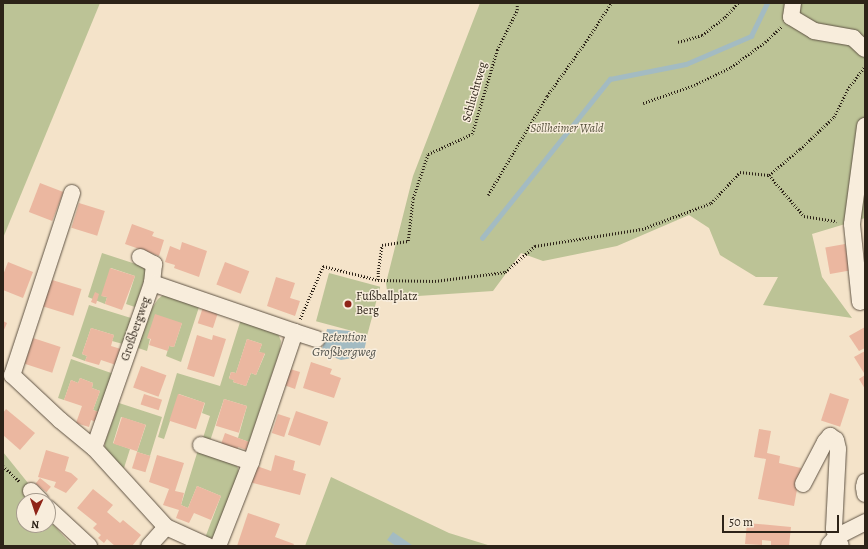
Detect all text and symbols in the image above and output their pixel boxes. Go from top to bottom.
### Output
street label: Schluchtweg [460,60,490,124]
park label: Söllheimer Wald [530,122,604,136]
place label: Fußballplatz Berg [356,290,418,318]
street label: Großbergweg [118,295,154,363]
marker: Fußballplatz Berg [343,299,353,309]
water label: Retention Großbergweg [312,330,376,361]
north arrow [16,493,56,533]
scale bar [724,507,841,533]
text: 50 m [729,514,753,530]
text: N [31,517,40,532]

